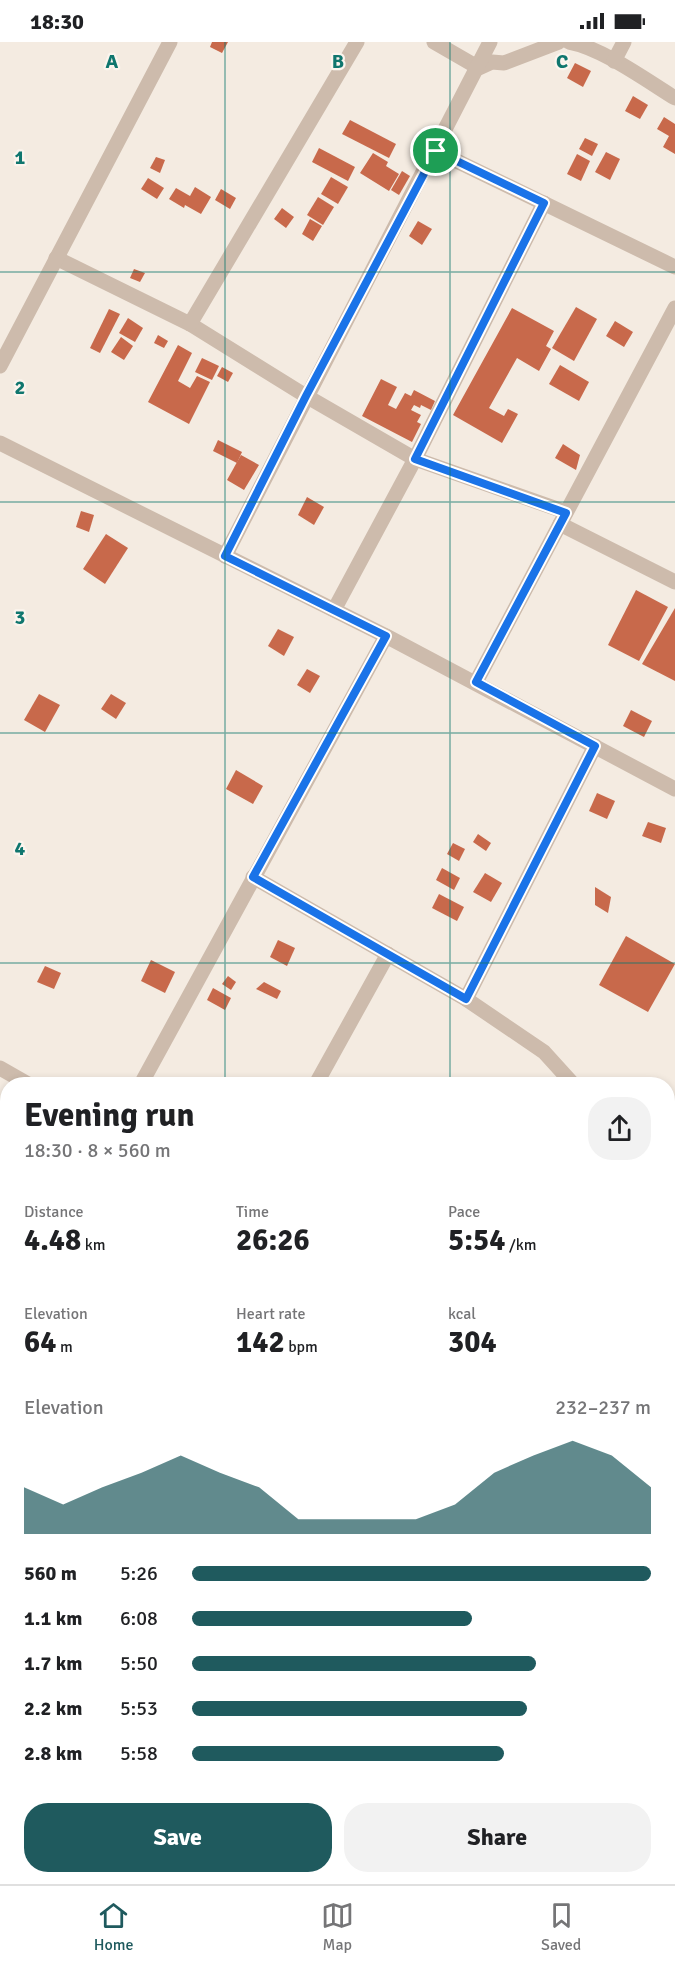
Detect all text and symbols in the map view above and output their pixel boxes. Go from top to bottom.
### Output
text: 18:30 [30,8,84,35]
text: A [106,49,119,74]
text: B [332,49,344,74]
text: C [556,49,568,74]
pin [410,125,461,176]
icon: arrive [419,134,452,167]
text: 1 [15,145,26,170]
text: 2 [15,375,25,400]
text: 3 [15,605,25,630]
text: 4 [15,836,26,861]
text: Evening run [24,1095,194,1136]
button: share [588,1097,651,1160]
text: 18:30 · 8 × 560 m [24,1138,171,1163]
text: Distance [24,1202,84,1222]
text: Time [236,1202,269,1222]
text: Pace [448,1202,480,1222]
text: 4.48 [24,1222,81,1259]
text: 26:26 [236,1222,310,1259]
text: 5:54 [448,1222,505,1259]
text: km [81,1235,106,1255]
text: /km [505,1235,537,1255]
text: Elevation [24,1304,88,1324]
text: Heart rate [236,1304,305,1324]
text: kcal [448,1304,476,1324]
text: 64 [24,1324,56,1361]
text: 142 [236,1324,285,1361]
text: 304 [448,1324,497,1361]
text: m [56,1337,73,1357]
text: bpm [285,1337,318,1357]
text: Elevation [24,1395,104,1420]
text: 232–237 m [555,1395,651,1420]
text: 560 m [24,1561,77,1586]
text: 5:26 [120,1561,158,1586]
text: 1.1 km [24,1606,82,1631]
text: 6:08 [120,1606,158,1631]
text: 1.7 km [24,1651,82,1676]
text: 5:50 [120,1651,158,1676]
text: 2.2 km [24,1696,82,1721]
text: 5:53 [120,1696,158,1721]
text: 2.8 km [24,1741,82,1766]
text: 5:58 [120,1741,158,1766]
button: Save [24,1803,332,1872]
button: Share [344,1803,651,1872]
tab: Home [94,1899,134,1955]
tab: Map [321,1899,354,1955]
tab: Saved [541,1899,581,1955]

